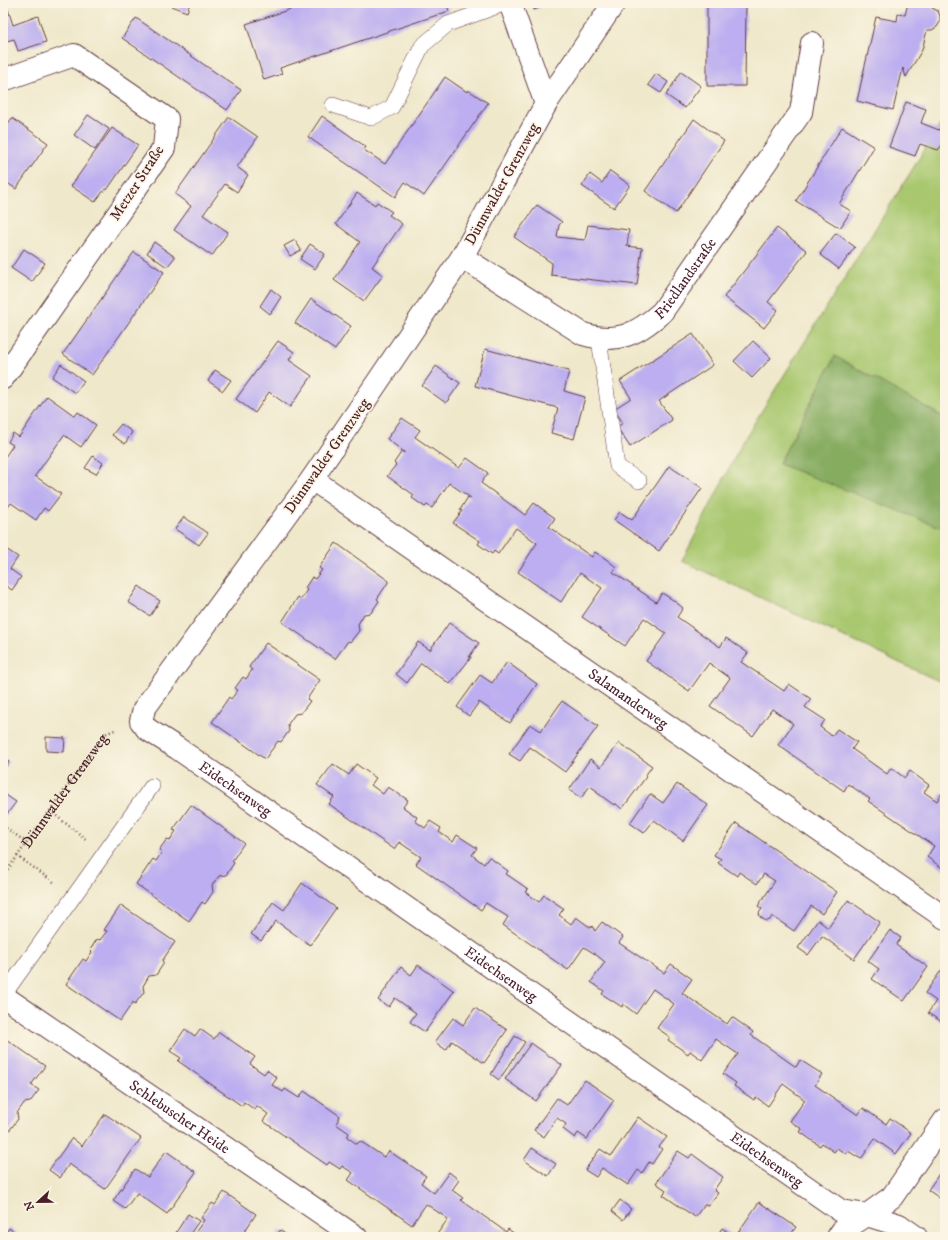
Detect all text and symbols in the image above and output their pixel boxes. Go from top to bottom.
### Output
street label: Dünnwalder Grenzweg [461,119,544,248]
street label: Metzer Straße [106,142,168,224]
street label: Friedlandstraße [651,234,720,324]
street label: Dünnwalder Grenzweg [280,394,374,517]
street label: Salamanderweg [585,664,673,733]
street label: Dünnwalder Grenzweg [17,729,112,852]
street label: Eidechsenweg [195,757,276,821]
street label: Eidechsenweg [461,942,542,1006]
street label: Schlebuscher Heide [126,1076,234,1158]
street label: Eidechsenweg [727,1127,808,1192]
north arrow [18,1182,58,1222]
text: N [21,1199,38,1212]

